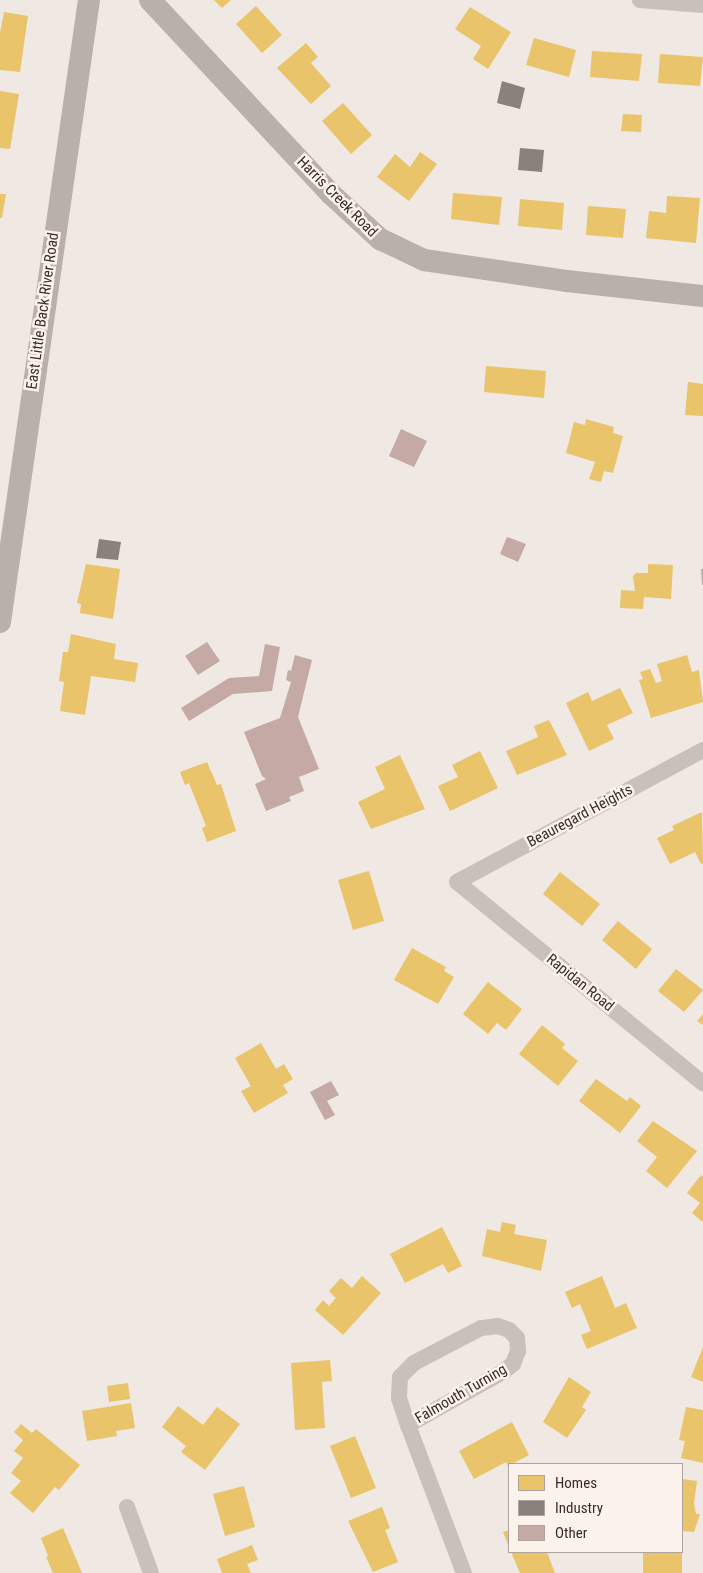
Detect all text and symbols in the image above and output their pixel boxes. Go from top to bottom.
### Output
street label: Harris Creek Road [293,153,381,241]
street label: East Little Back River Road [23,231,63,391]
street label: Beauregard Heights [524,781,636,851]
street label: Rapidan Road [543,950,617,1016]
street label: Falmouth Turning [412,1360,510,1428]
legend [508,1463,683,1553]
text: Homes [555,1474,597,1492]
text: Industry [555,1499,603,1517]
text: Other [555,1524,587,1542]

